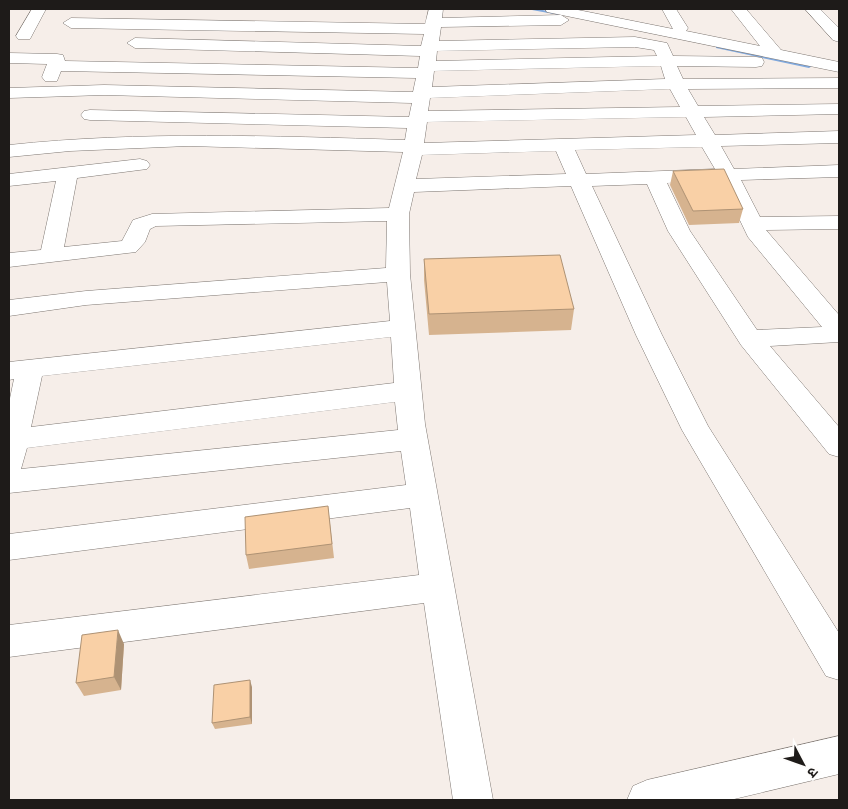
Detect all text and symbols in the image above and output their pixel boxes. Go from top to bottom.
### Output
north arrow [778,739,828,789]
text: उ [803,764,822,781]

